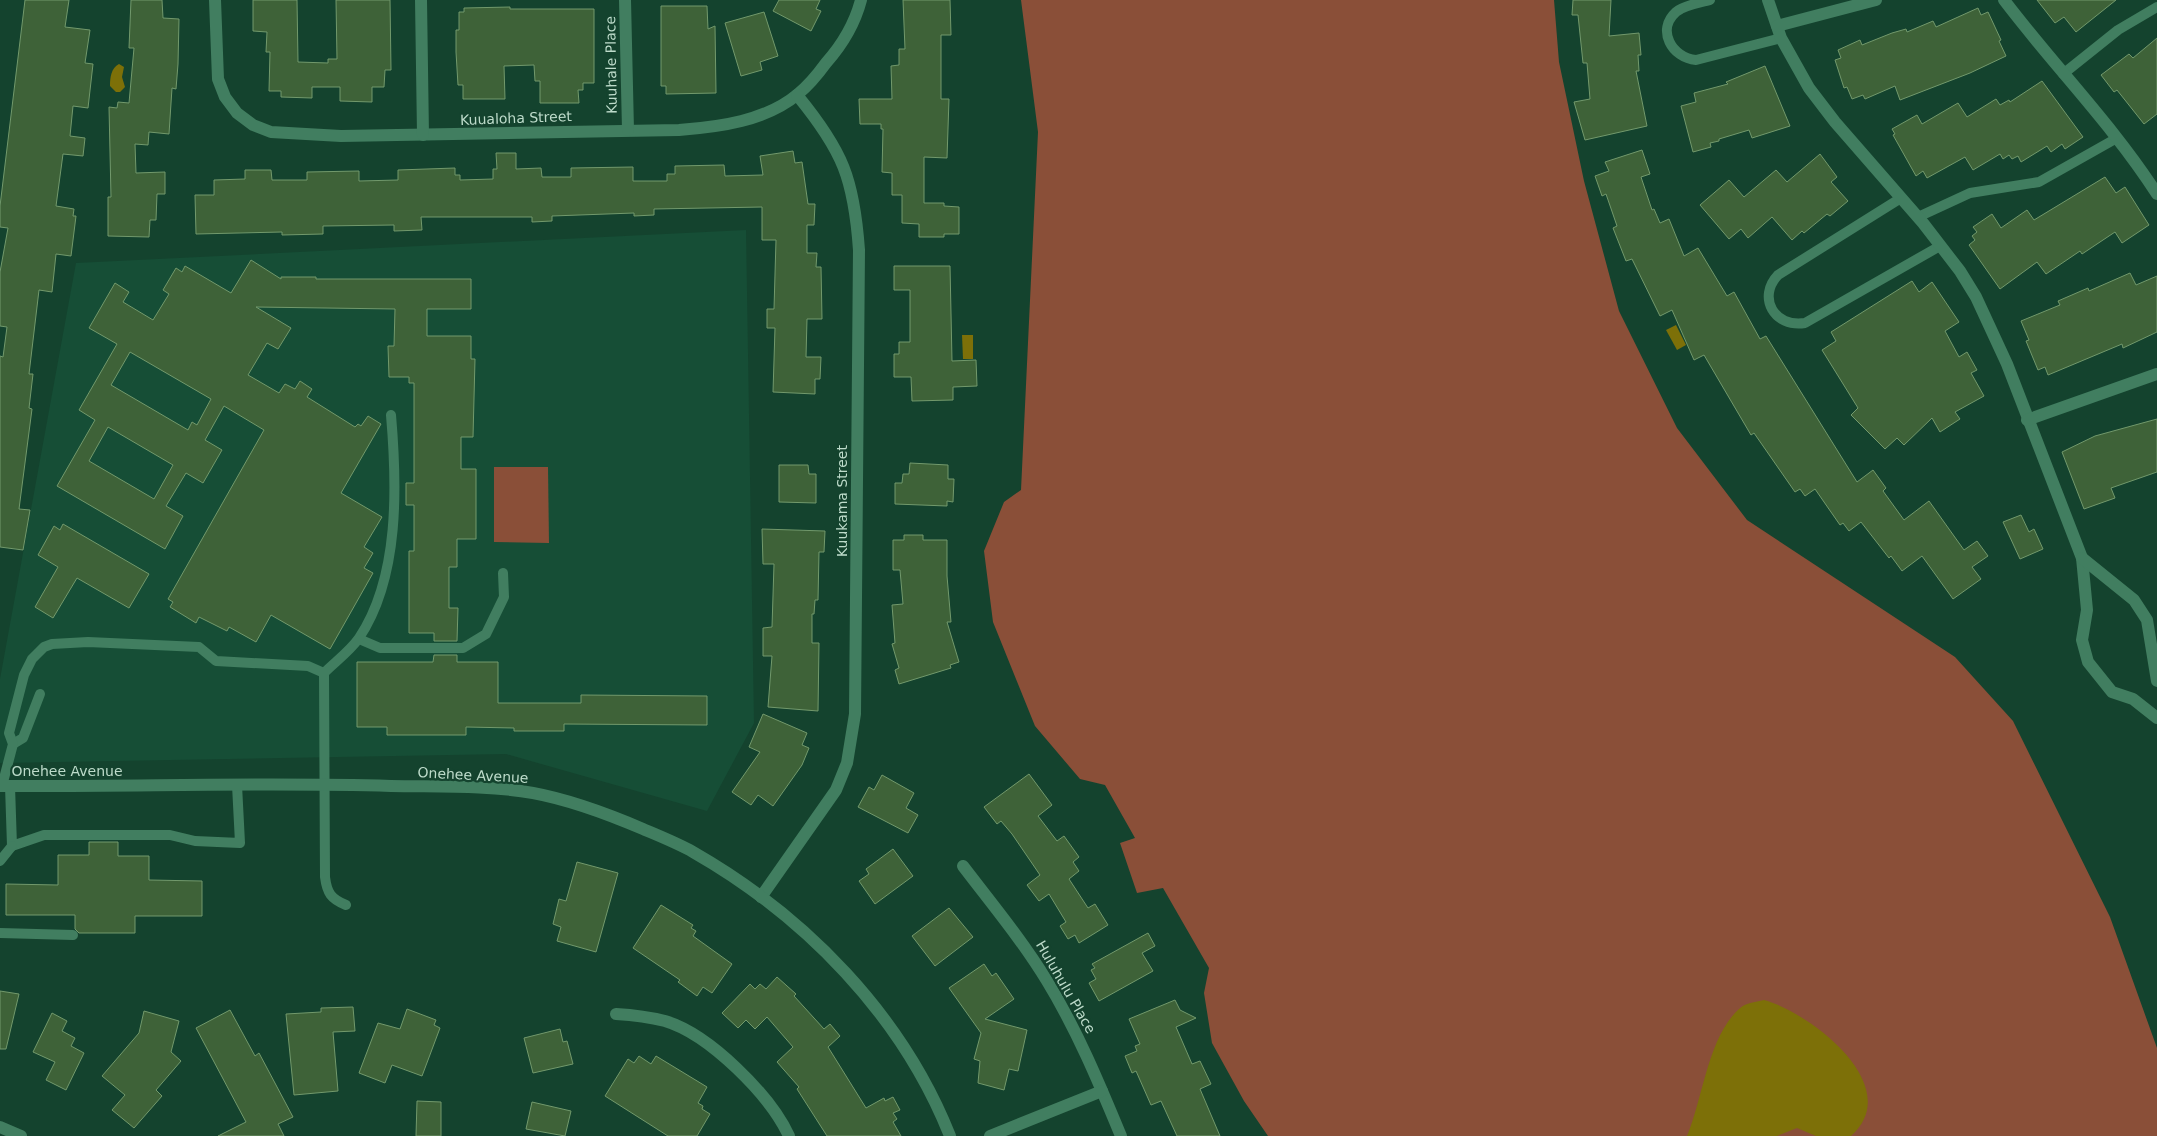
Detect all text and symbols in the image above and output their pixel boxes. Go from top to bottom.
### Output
street label: Kuuhale Place [602,16,620,114]
street label: Kuualoha Street [460,108,573,128]
street label: Kuukama Street [834,445,850,557]
street label: Onehee Avenue [11,763,123,779]
street label: Onehee Avenue [417,764,529,786]
street label: Huluhulu Place [1033,938,1099,1036]

